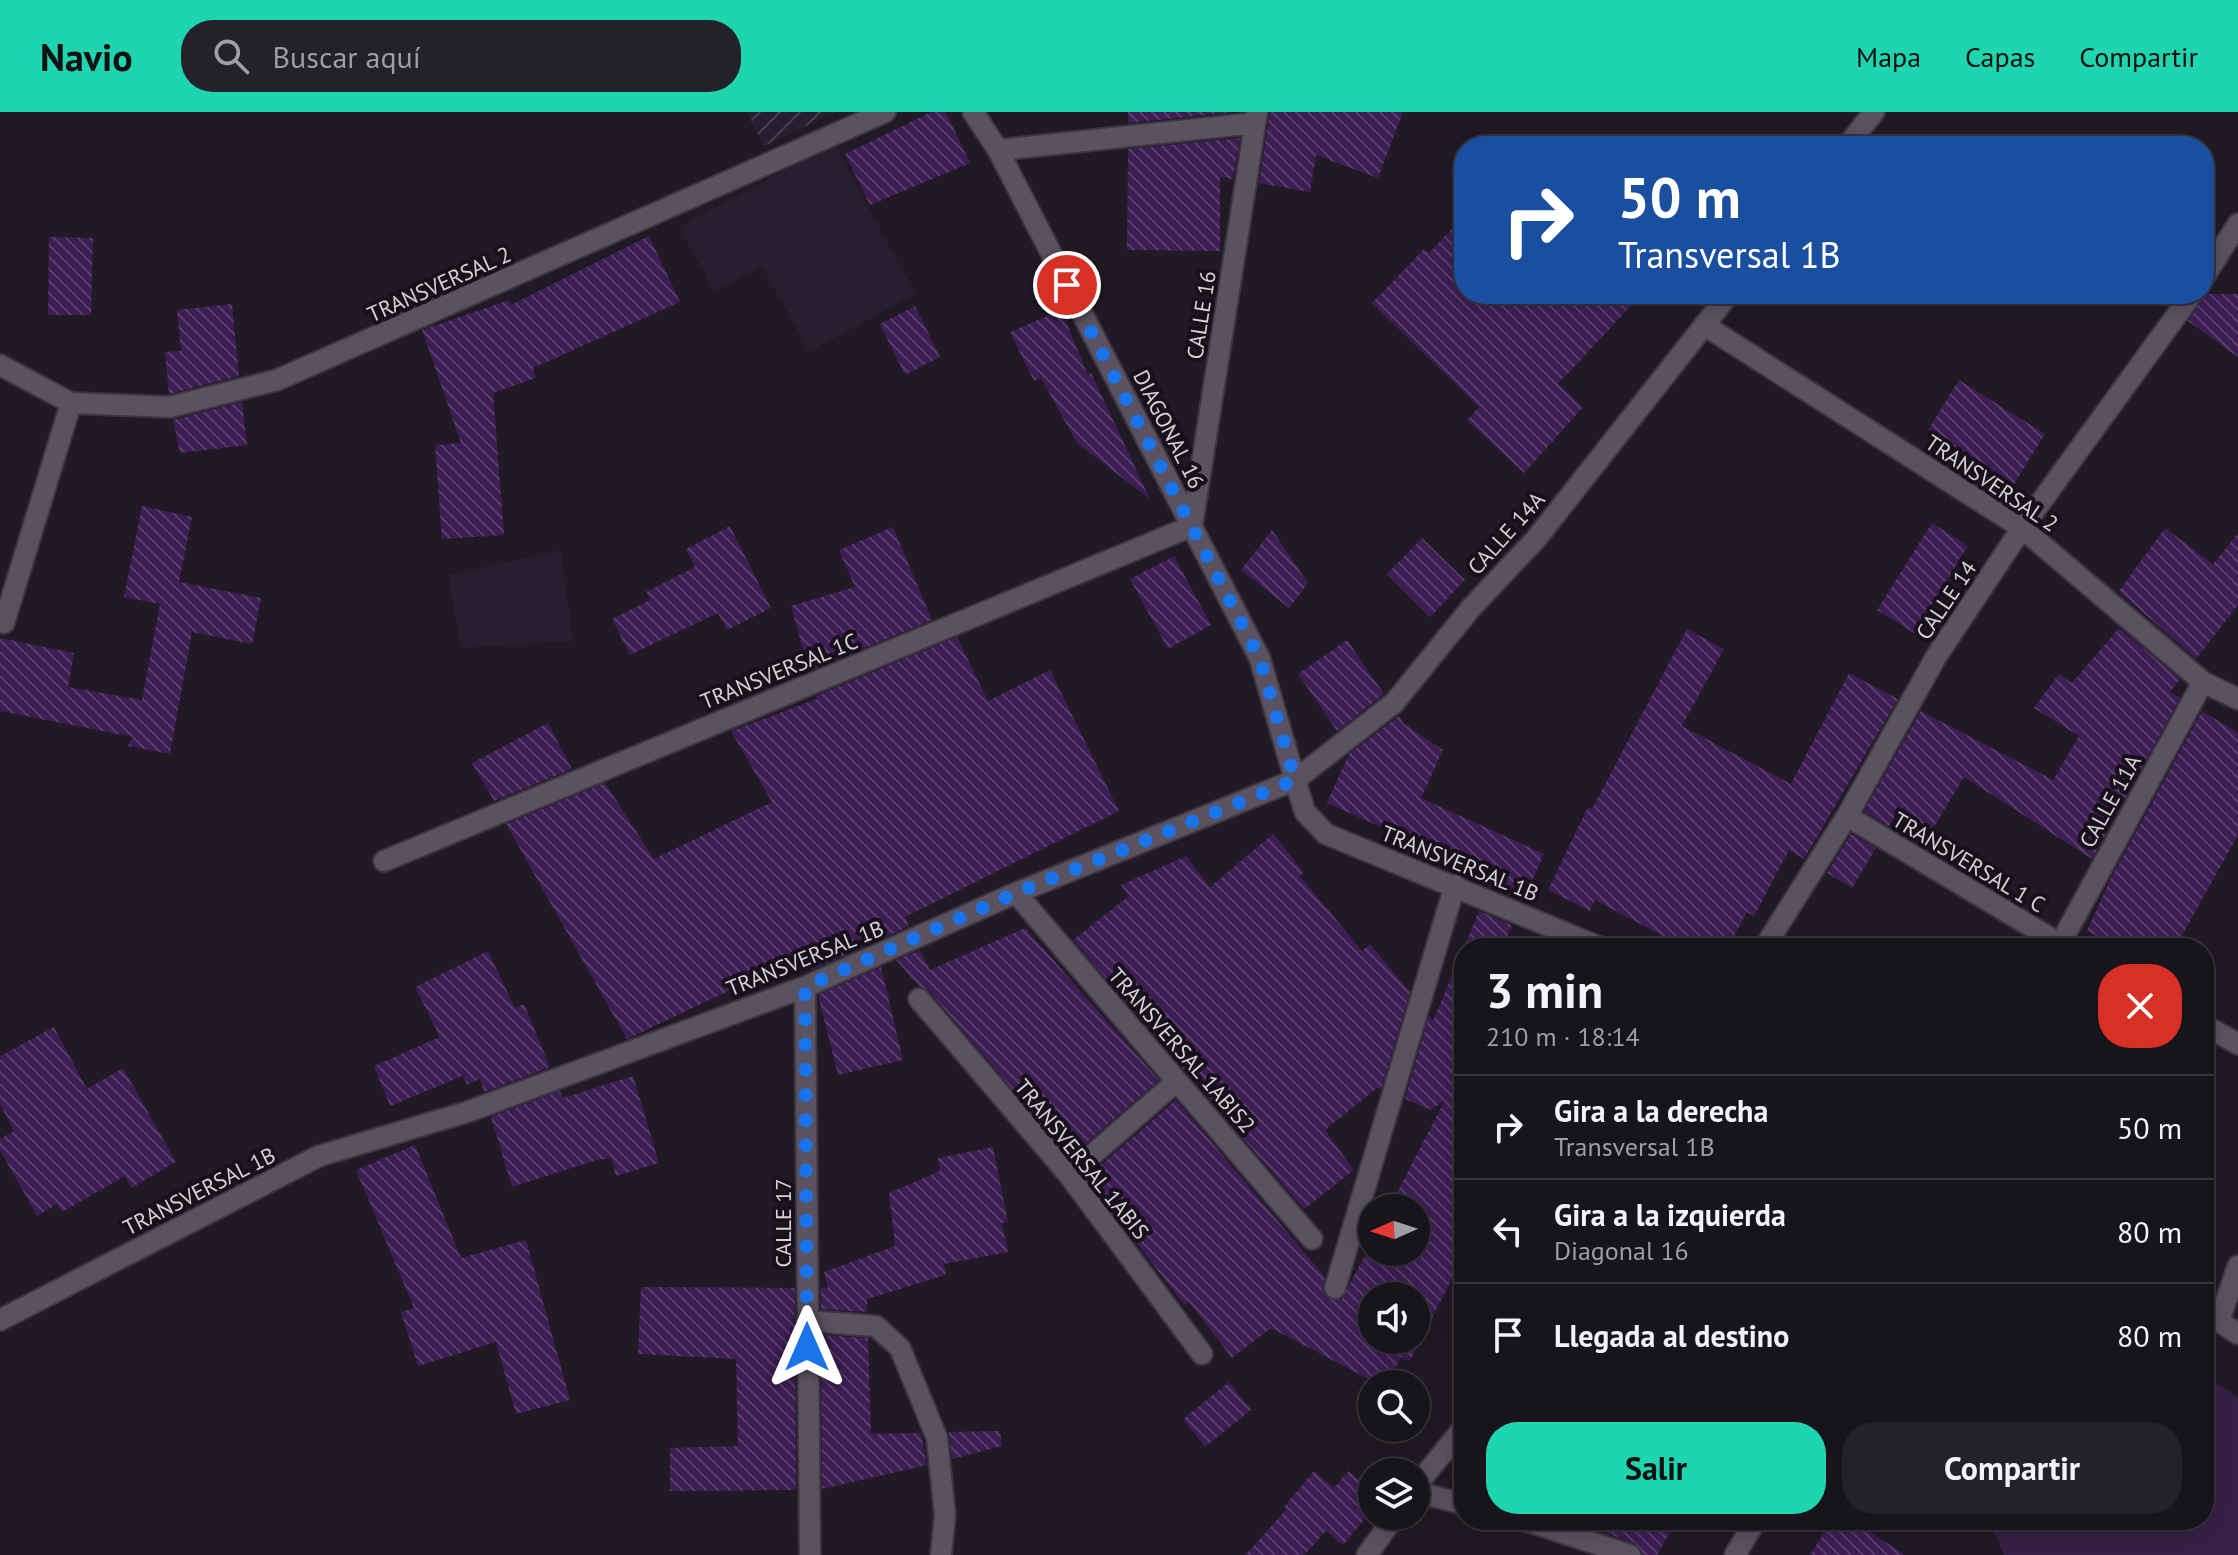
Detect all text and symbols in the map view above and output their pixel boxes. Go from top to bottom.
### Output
search box [181,20,741,92]
text: Navio [40,32,133,81]
icon: search [209,34,253,78]
text: Buscar aquí [273,37,421,76]
text: Mapa [1856,38,1921,75]
text: Capas [1965,38,2035,75]
text: Compartir [2079,38,2198,75]
text: 50 m [1618,161,1741,233]
icon: right [1486,168,1590,272]
text: Transversal 1B [1618,231,1840,278]
street label: TRANSVERSAL 2 [363,240,515,328]
pin [1033,251,1101,319]
icon: arrive [1045,263,1089,307]
street label: CALLE 16 [1180,269,1222,361]
street label: DIAGONAL 16 [1127,365,1211,493]
street label: TRANSVERSAL 2 [1920,428,2064,538]
street label: CALLE 14A [1461,486,1551,580]
street label: CALLE 14 [1909,555,1983,645]
street label: TRANSVERSAL 1C [696,627,862,715]
street label: CALLE 11A [2073,749,2147,852]
street label: TRANSVERSAL 1 C [1888,806,2050,918]
street label: TRANSVERSAL 1B [1377,819,1543,907]
street label: TRANSVERSAL 1B [722,914,888,1002]
text: 3 min [1486,959,1603,1021]
street label: TRANSVERSAL 1ABIS2 [1103,962,1261,1138]
button: close [2098,964,2182,1048]
text: 210 m · 18:14 [1486,1020,1640,1053]
street label: TRANSVERSAL 1ABIS [1009,1073,1155,1245]
text: Gira a la derecha [1554,1091,1768,1130]
icon: right [1486,1105,1530,1149]
text: 50 m [2117,1108,2182,1147]
text: Transversal 1B [1554,1130,1715,1163]
street label: TRANSVERSAL 1B [118,1141,280,1241]
street label: CALLE 17 [769,1178,797,1268]
north arrow [1358,1194,1430,1266]
map controls [1358,1194,1430,1530]
text: Gira a la izquierda [1554,1195,1786,1234]
icon: left [1486,1209,1530,1253]
text: 80 m [2117,1212,2182,1251]
text: Diagonal 16 [1554,1234,1689,1267]
button: sound [1358,1282,1430,1354]
position arrow [765,1305,849,1389]
icon: arrive [1486,1313,1530,1357]
text: Llegada al destino [1554,1316,1789,1355]
text: 80 m [2117,1316,2182,1355]
button: search [1358,1370,1430,1442]
button: Salir [1486,1422,1826,1514]
button: Compartir [1842,1422,2182,1514]
button: layers [1358,1458,1430,1530]

